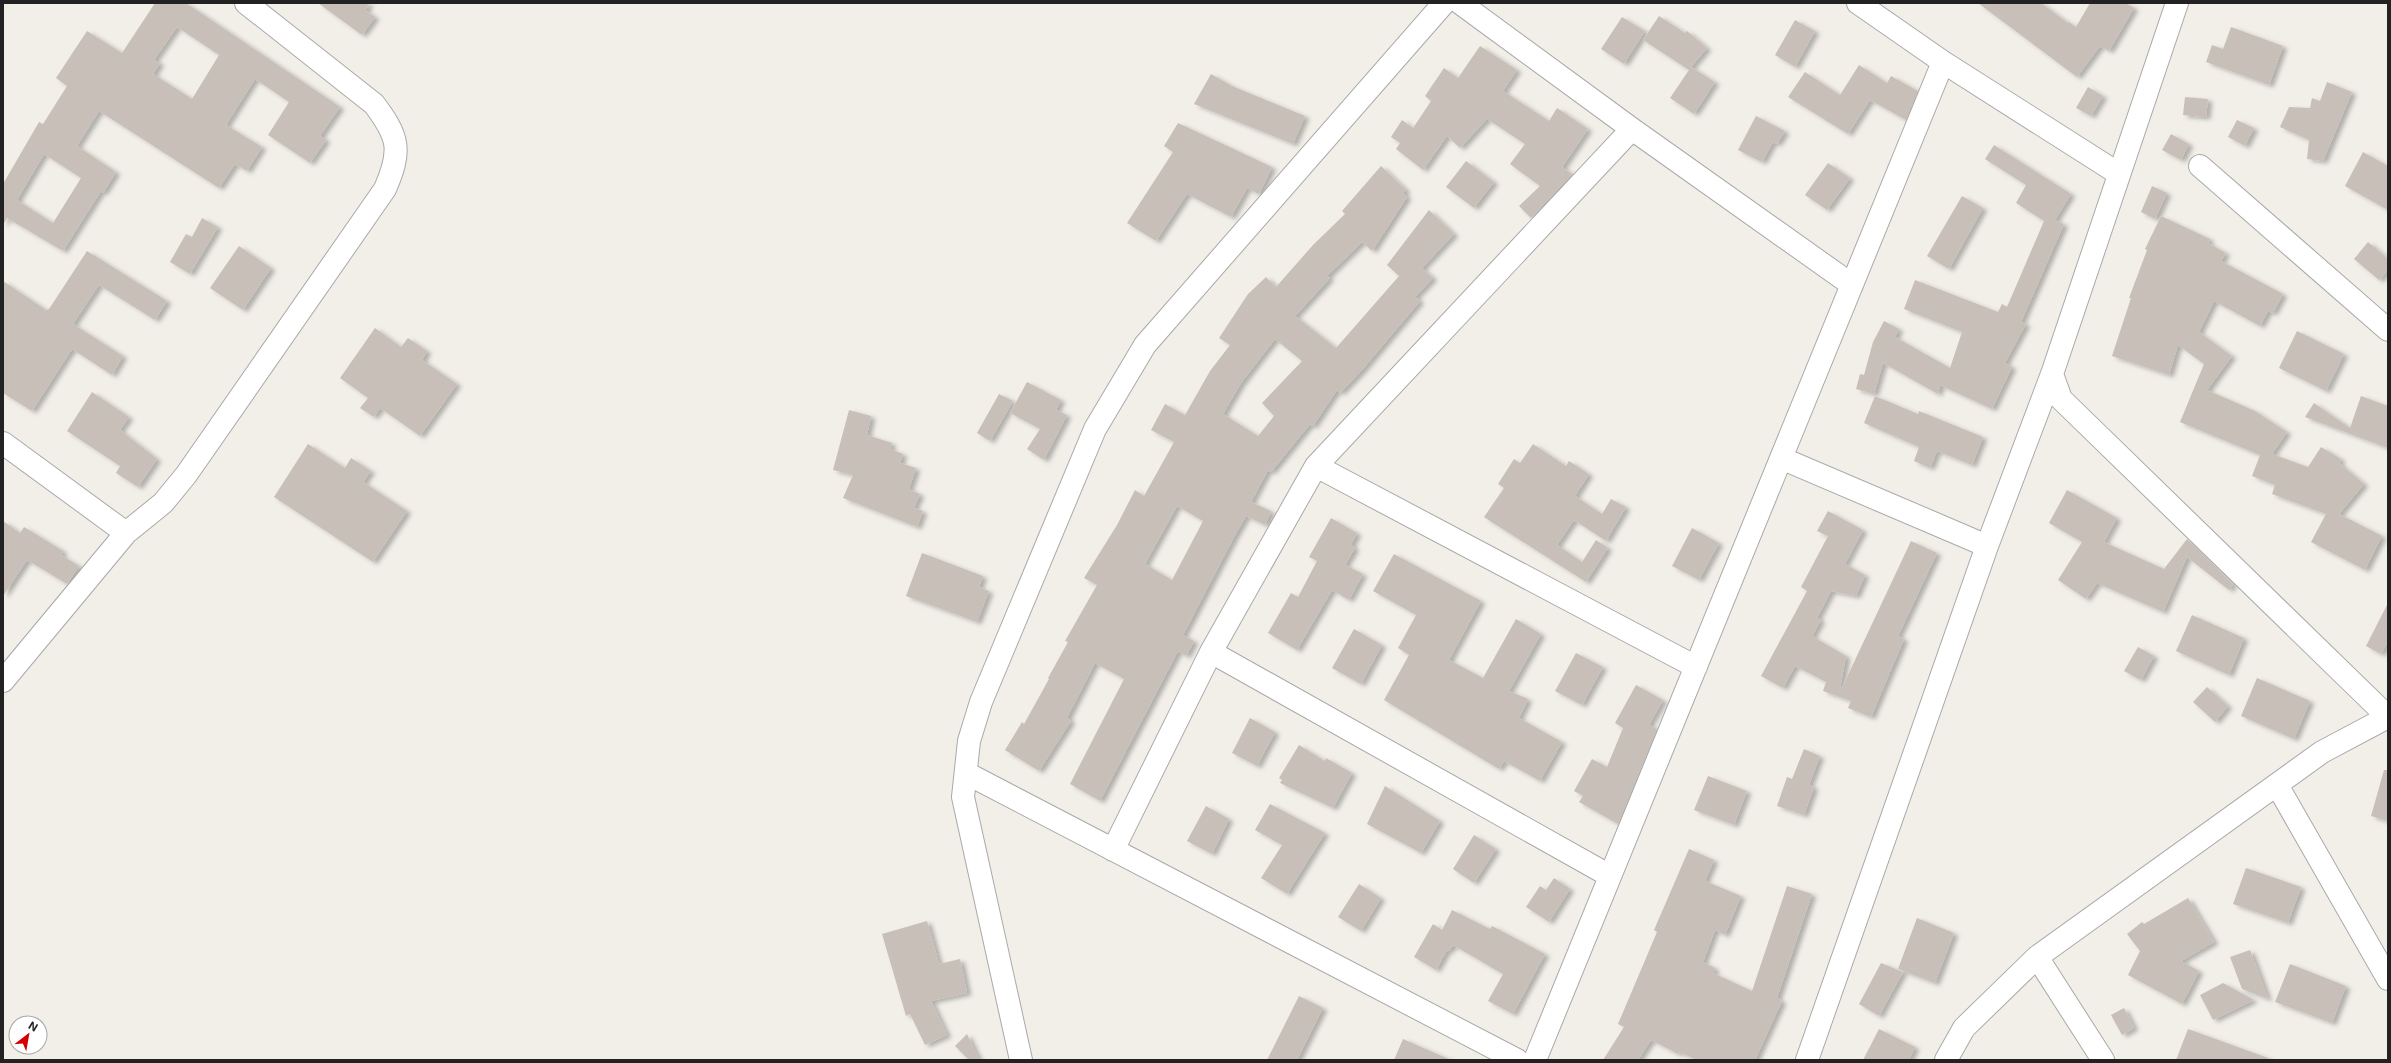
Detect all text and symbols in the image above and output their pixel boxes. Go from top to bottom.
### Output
north arrow [8,1015,48,1055]
text: N [26,1018,40,1035]

